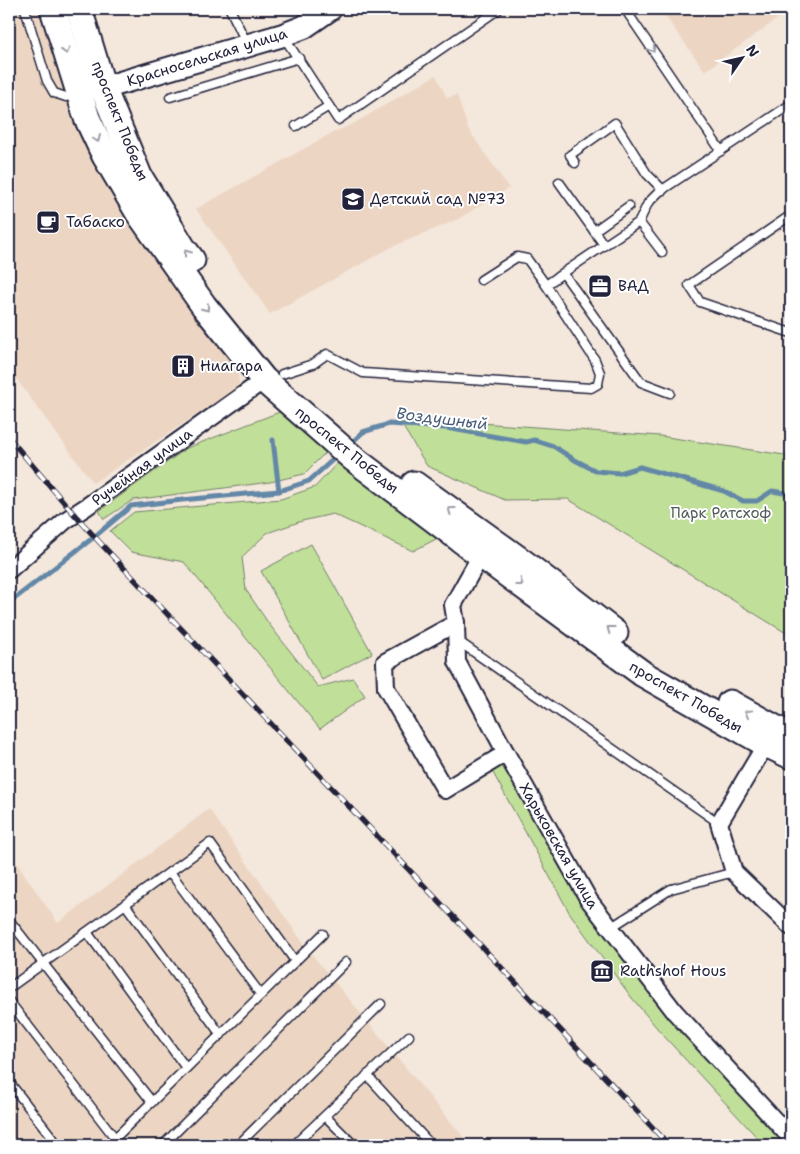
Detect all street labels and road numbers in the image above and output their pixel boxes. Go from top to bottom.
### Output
street label: Красносельская улица [124,23,290,91]
street label: проспект Победы [87,58,153,184]
street label: проспект Победы [291,402,403,498]
street label: Ручейная улица [88,423,197,510]
street label: проспект Победы [626,656,746,738]
street label: Харьковская улица [515,779,604,913]

